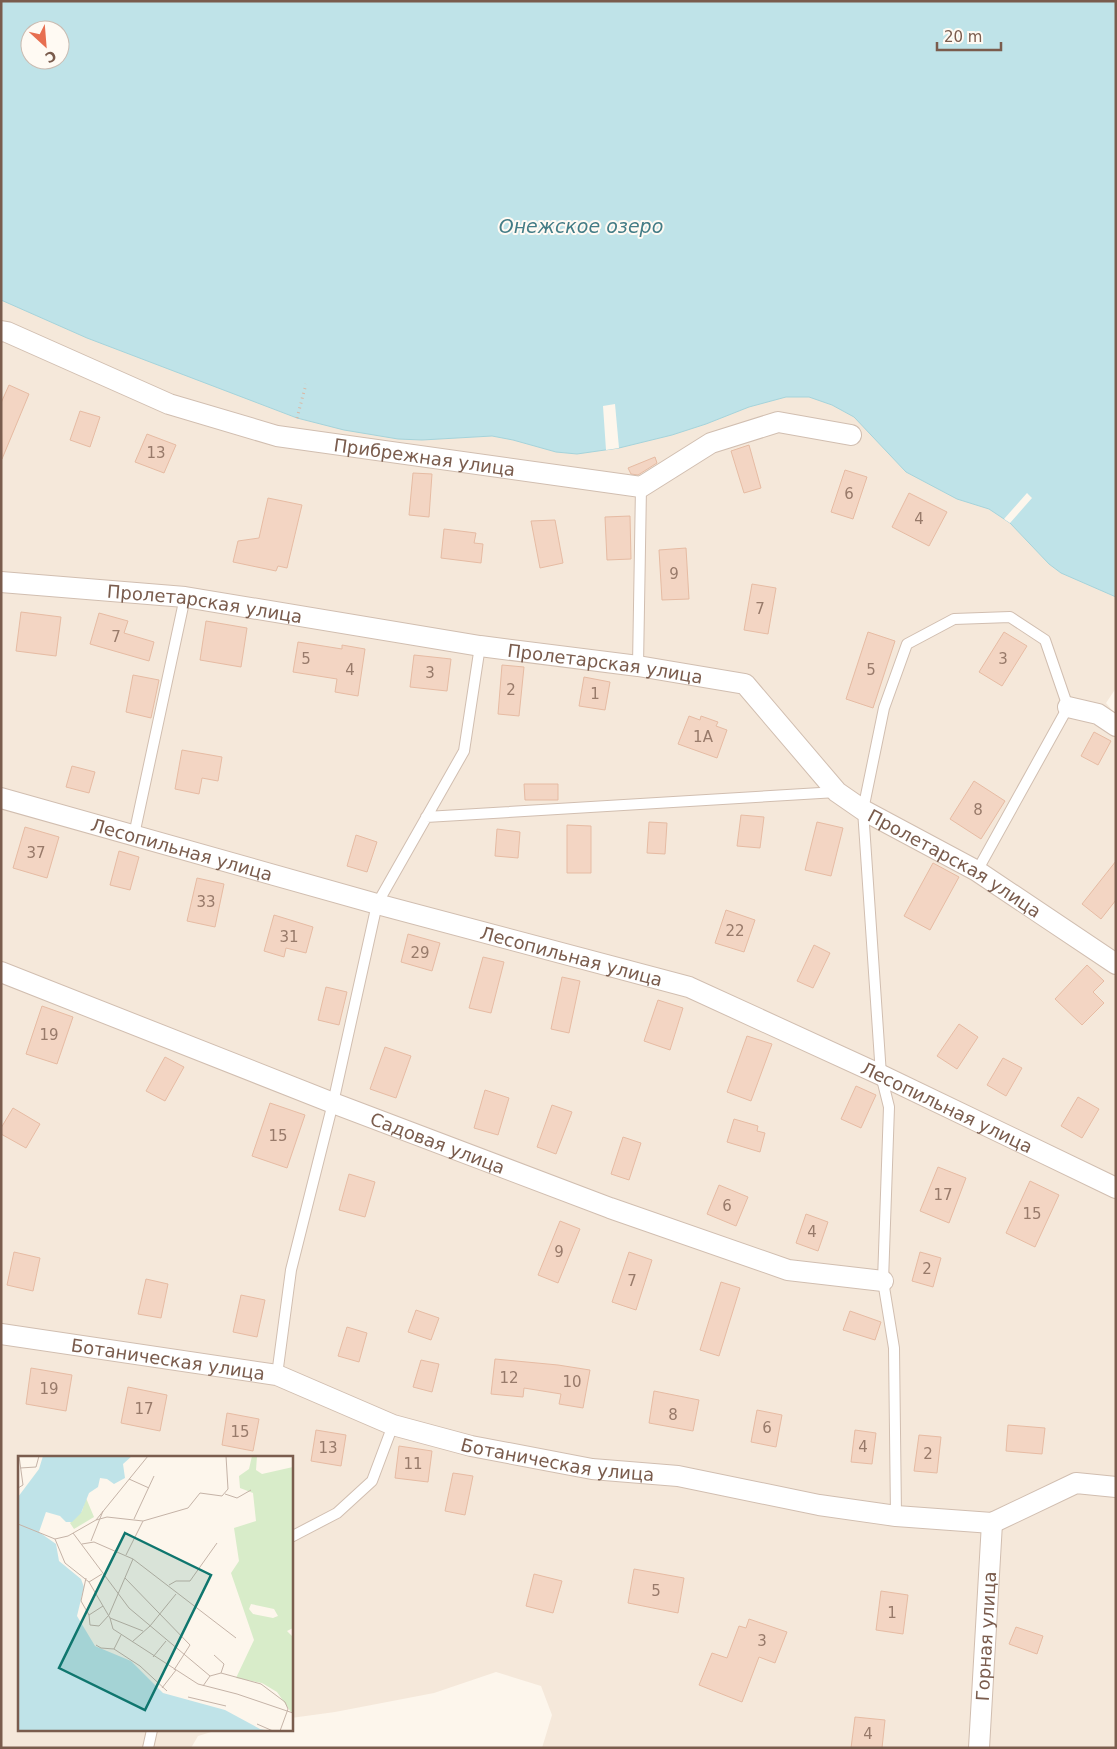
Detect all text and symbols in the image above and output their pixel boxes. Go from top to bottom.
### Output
north arrow [20,20,70,70]
scale bar [937,20,1001,52]
text: 20 m [944,28,982,46]
text: С [43,47,59,66]
water label: Онежское озеро [499,215,663,237]
street label: Прибрежная улица [332,434,517,480]
house number: 13 [146,444,166,462]
house number: 6 [844,485,854,503]
house number: 4 [914,510,924,528]
house number: 9 [669,565,679,583]
street label: Пролетарская улица [106,580,304,627]
house number: 7 [755,600,765,618]
house number: 7 [111,628,121,646]
street label: Пролетарская улица [506,639,704,687]
house number: 5 [301,650,311,668]
house number: 3 [998,650,1008,668]
house number: 4 [345,661,355,679]
house number: 5 [866,661,876,679]
house number: 3 [425,664,435,682]
house number: 2 [506,681,516,699]
house number: 1 [590,685,600,703]
house number: 1А [693,728,714,746]
house number: 8 [973,801,983,819]
street label: Пролетарская улица [865,804,1045,922]
street label: Лесопильная улица [89,813,275,885]
house number: 37 [26,844,46,862]
house number: 33 [196,893,216,911]
street label: Лесопильная улица [478,921,665,990]
house number: 22 [725,922,745,940]
house number: 31 [279,928,299,946]
house number: 29 [410,944,430,962]
house number: 19 [39,1026,59,1044]
street label: Лесопильная улица [858,1057,1036,1157]
street label: Садовая улица [367,1108,508,1178]
house number: 15 [268,1127,288,1145]
house number: 17 [933,1186,953,1204]
house number: 6 [722,1197,732,1215]
house number: 15 [1022,1205,1042,1223]
house number: 4 [807,1223,817,1241]
house number: 9 [554,1243,564,1261]
house number: 2 [922,1260,932,1278]
house number: 7 [627,1272,637,1290]
street label: Ботаническая улица [70,1334,266,1384]
house number: 12 [499,1369,519,1387]
house number: 10 [562,1373,582,1391]
house number: 19 [39,1380,59,1398]
house number: 17 [134,1400,154,1418]
house number: 8 [668,1406,678,1424]
house number: 6 [762,1419,772,1437]
house number: 15 [230,1423,250,1441]
street label: Ботаническая улица [459,1433,655,1485]
house number: 4 [858,1438,868,1456]
house number: 13 [318,1439,338,1457]
house number: 2 [923,1445,933,1463]
house number: 11 [403,1455,423,1473]
inset map [18,1456,292,1732]
street label: Горная улица [971,1571,1000,1702]
house number: 5 [651,1582,661,1600]
house number: 1 [887,1604,897,1622]
house number: 3 [757,1632,767,1650]
house number: 4 [863,1725,873,1743]

